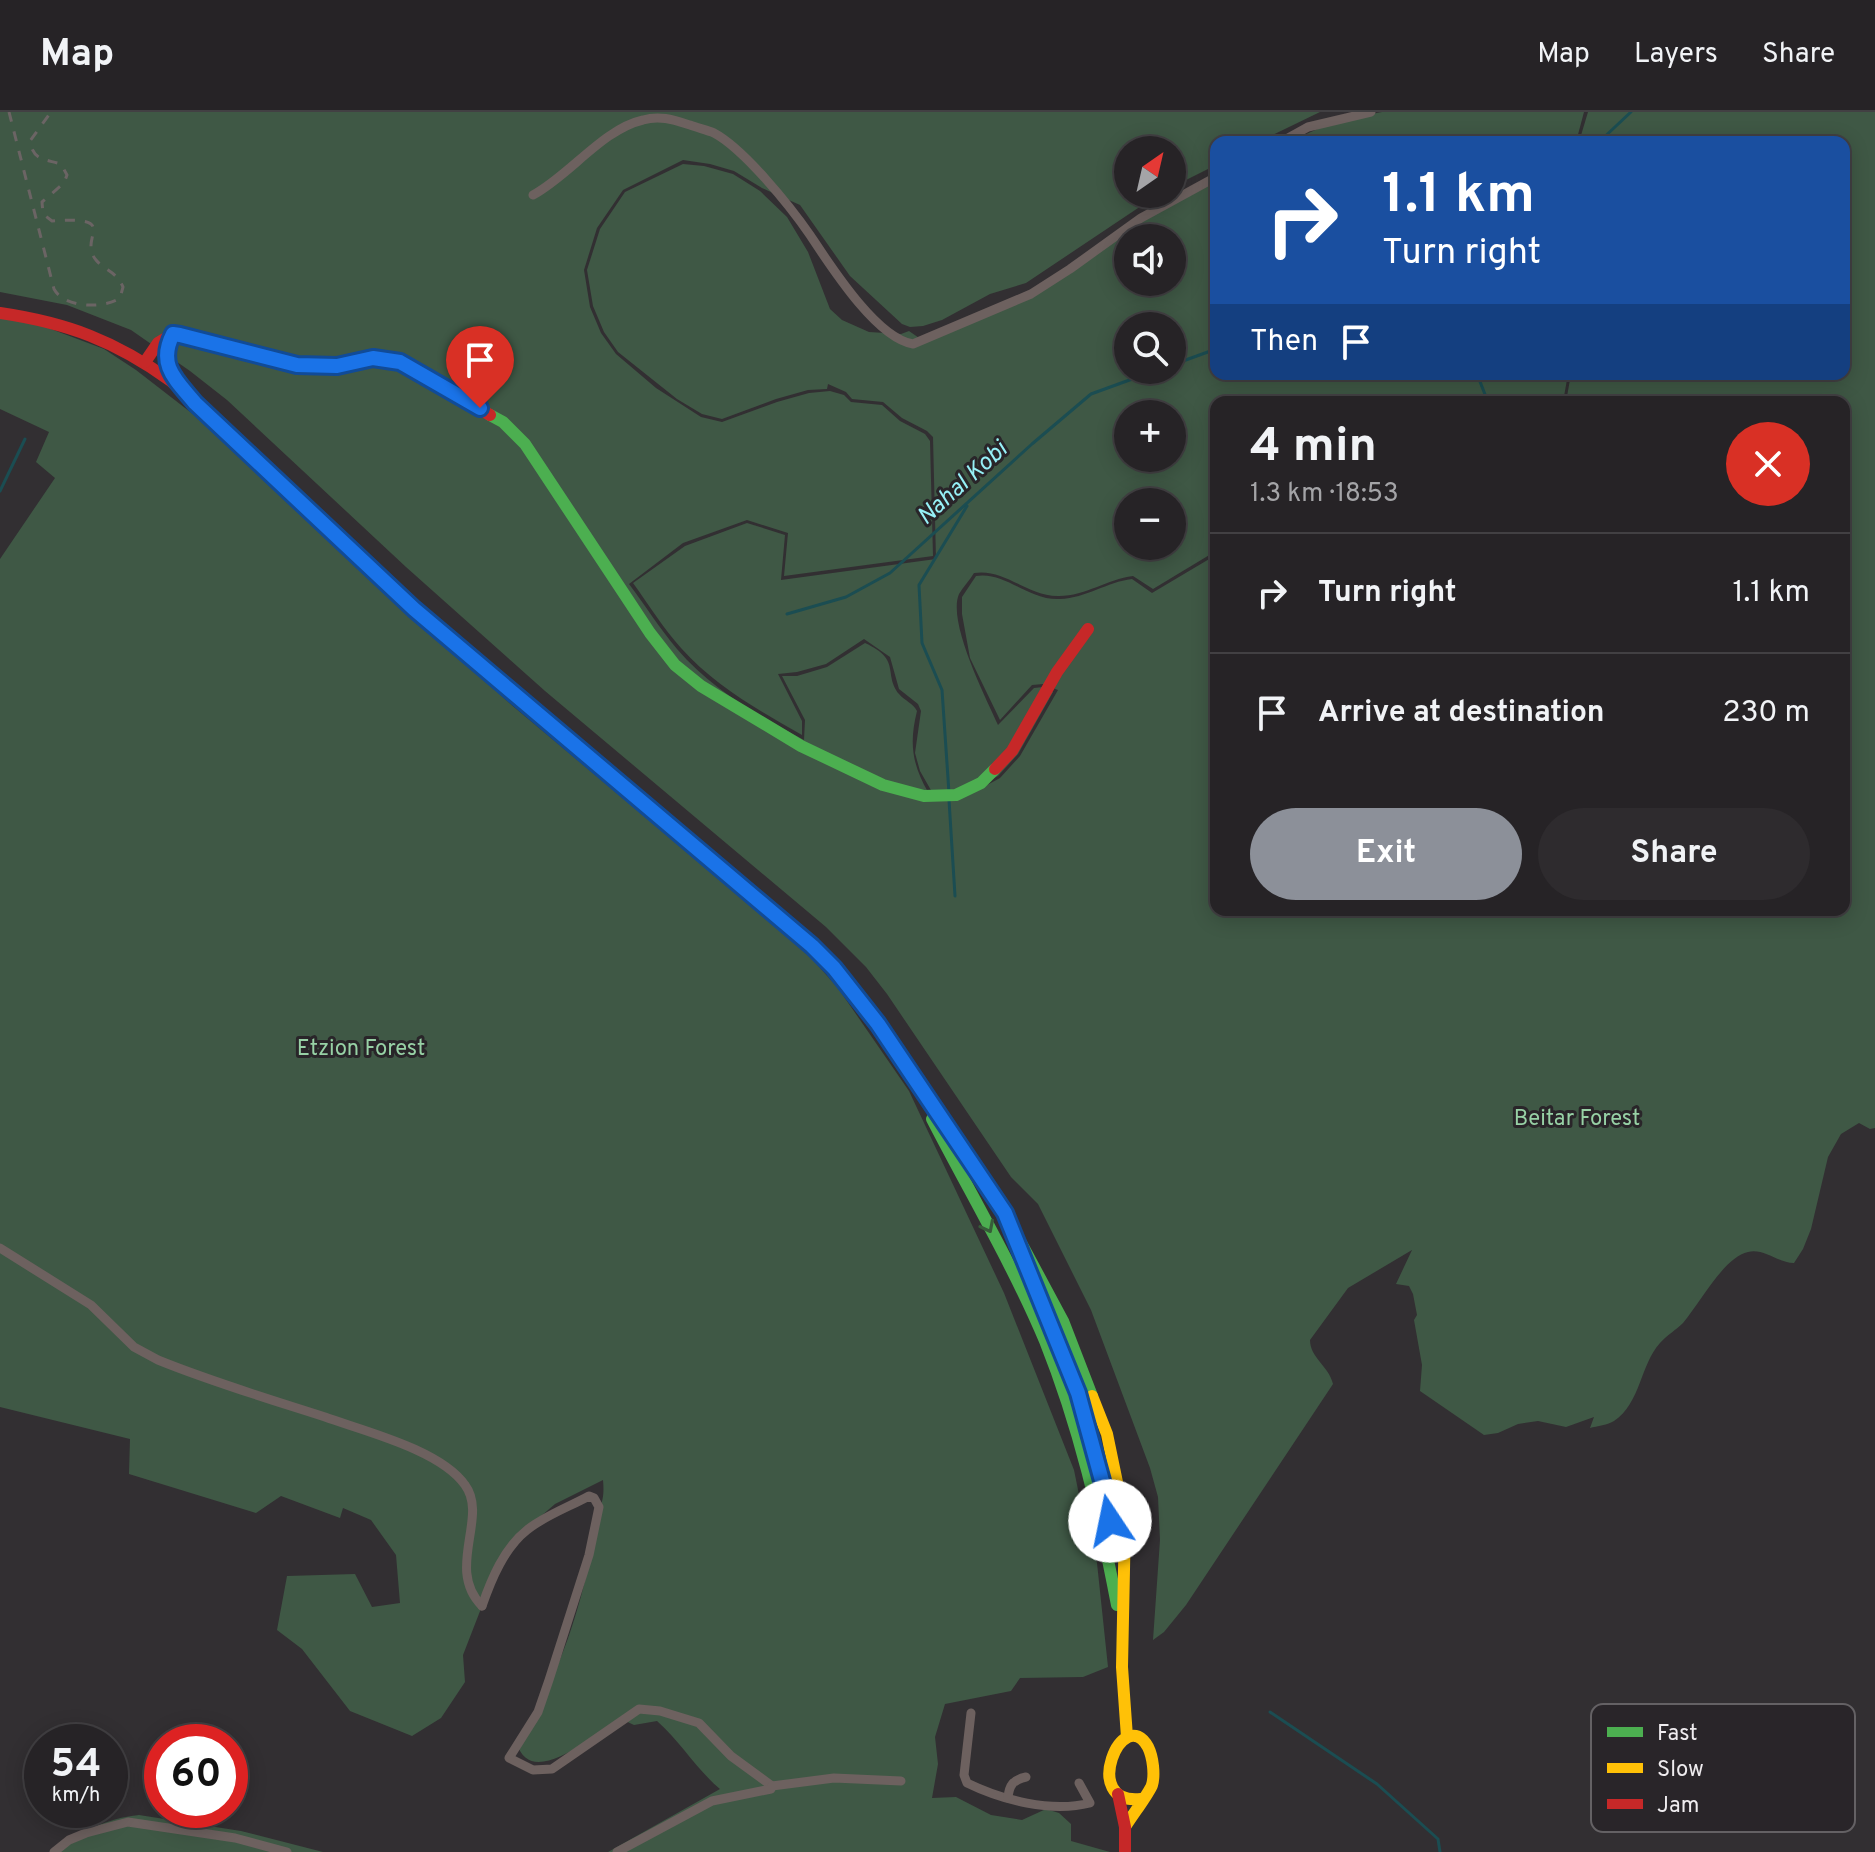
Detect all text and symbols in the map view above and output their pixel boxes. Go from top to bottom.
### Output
text: Map [40,31,114,80]
text: Map [1537,37,1590,73]
text: Layers [1634,37,1718,73]
text: Share [1762,37,1835,73]
north arrow [1114,136,1186,208]
map controls [1114,136,1186,560]
text: 1.1 km [1382,162,1535,232]
icon: right [1250,168,1354,272]
button: sound [1114,224,1186,296]
text: Turn right [1382,231,1541,277]
button: search [1114,312,1186,384]
icon: arrive [1334,320,1378,364]
text: Then [1250,324,1318,361]
pin [446,326,514,408]
icon: arrive [458,338,502,382]
button: + [1114,400,1186,472]
text: 4 min [1250,418,1377,478]
button: close [1726,422,1810,506]
water label: Nahal Kobi [912,435,1015,532]
text: 1.3 km · 18:53 [1250,478,1399,511]
button: − [1114,488,1186,560]
icon: right [1250,571,1294,615]
text: Turn right [1318,575,1456,612]
text: 1.1 km [1732,575,1810,612]
icon: arrive [1250,691,1294,735]
text: Arrive at destination [1318,695,1604,732]
text: 230 m [1722,695,1810,732]
button: Exit [1250,808,1522,900]
button: Share [1538,808,1810,900]
park label: Etzion Forest [297,1036,425,1063]
park label: Beitar Forest [1514,1106,1640,1133]
one-way arrow [978,1218,993,1233]
position arrow [1068,1479,1152,1563]
legend [1591,1704,1855,1832]
text: Fast [1657,1721,1698,1748]
speed limit sign: 60 [144,1724,248,1828]
text: 54 [51,1741,101,1791]
text: Slow [1657,1757,1704,1784]
text: km/h [52,1783,100,1809]
text: Jam [1657,1793,1700,1820]

